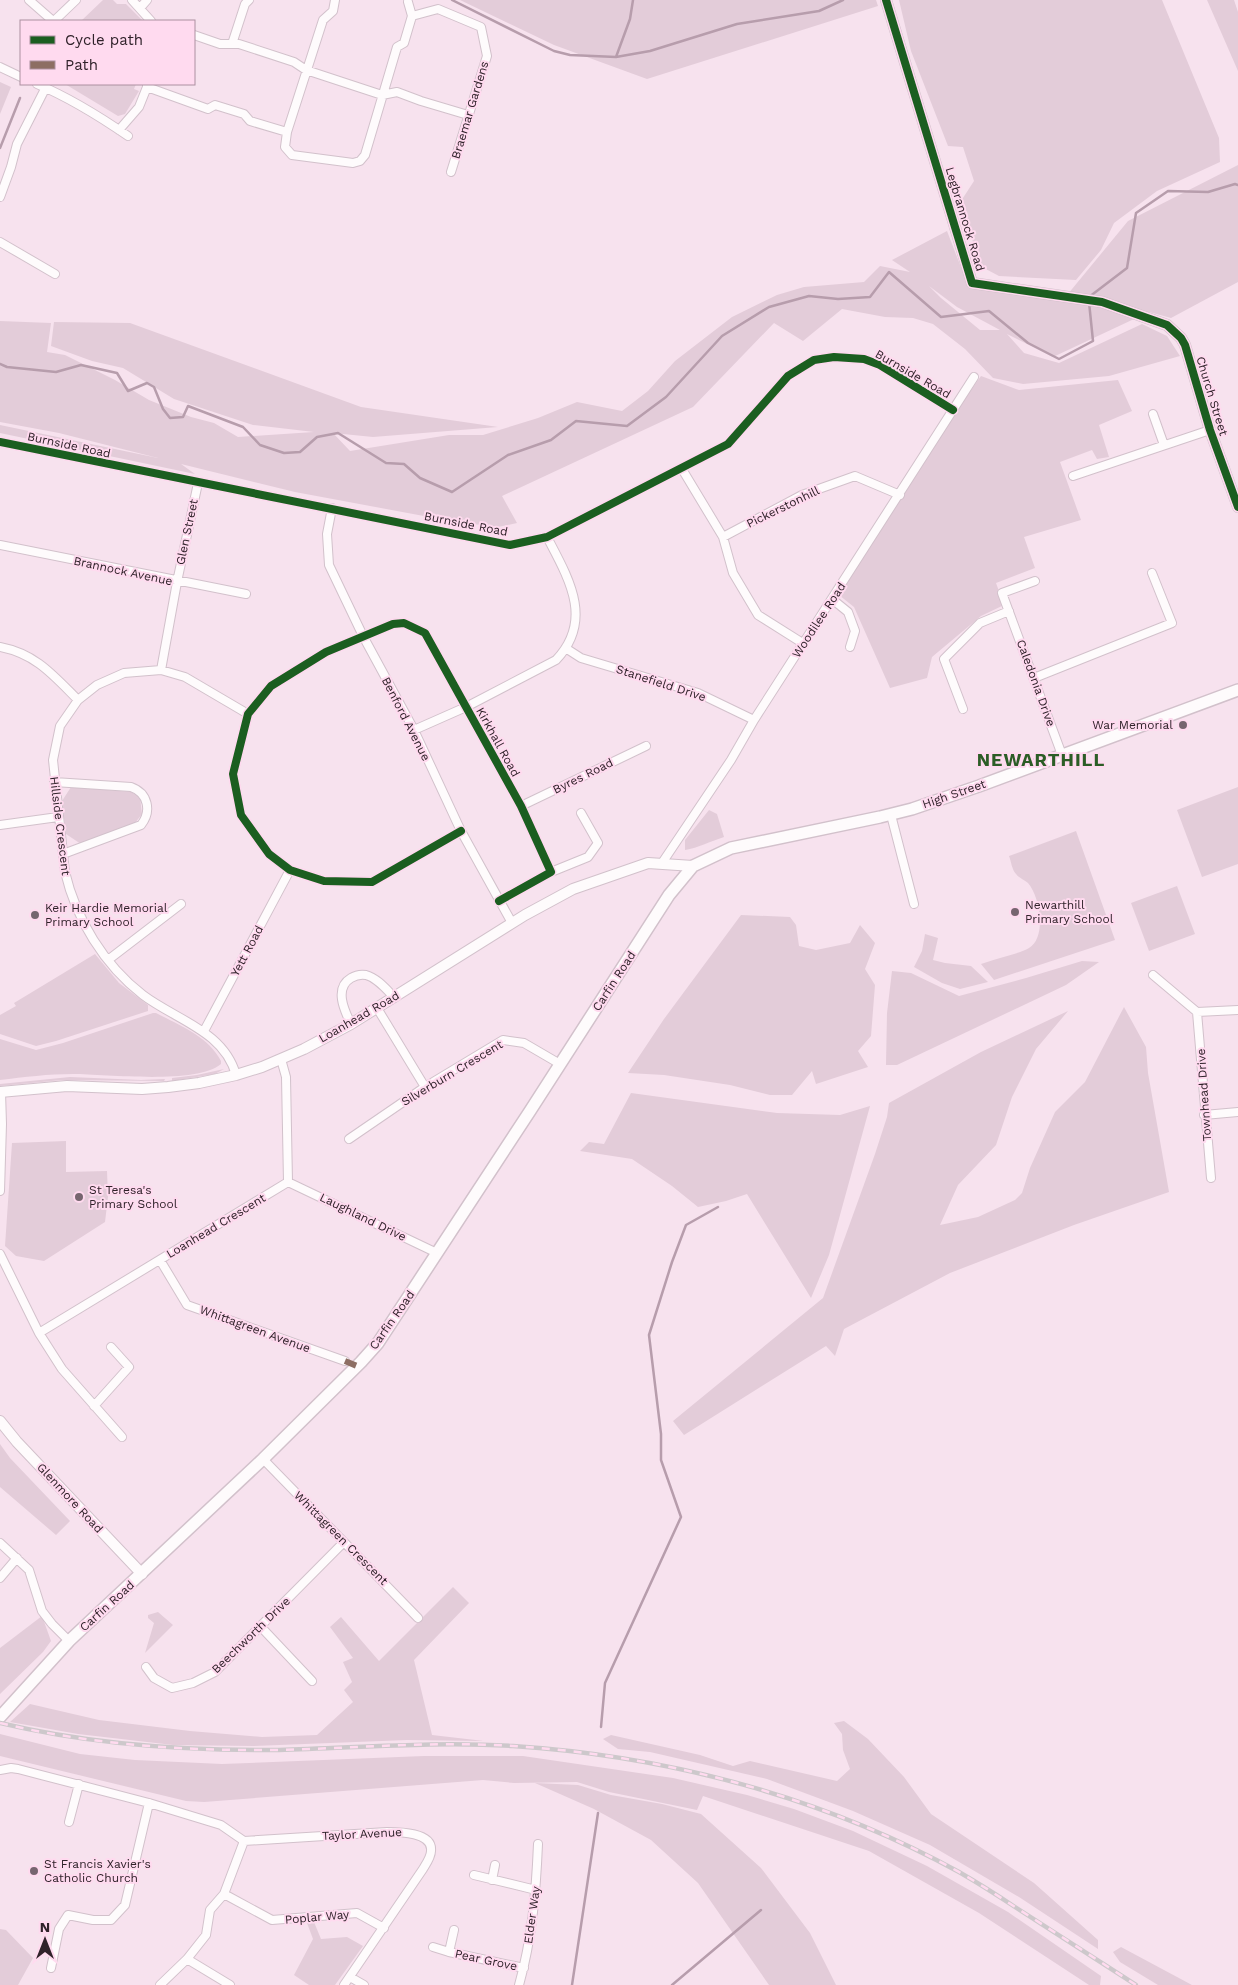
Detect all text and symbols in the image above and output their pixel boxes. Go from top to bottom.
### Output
legend [20,20,195,85]
text: Cycle path [65,31,143,49]
text: Path [65,56,98,74]
street label: Braemar Gardens [448,59,492,161]
street label: Legbrannock Road [943,165,987,273]
street label: Burnside Road [873,347,953,401]
street label: Church Street [1193,355,1231,437]
street label: Burnside Road [26,429,112,461]
street label: Pickerstonhill [744,483,822,531]
street label: Glen Street [173,498,201,566]
street label: Burnside Road [423,509,509,539]
street label: Brannock Avenue [72,554,174,588]
street label: Woodilee Road [789,580,849,660]
street label: Caledonia Drive [1014,638,1058,728]
street label: Stanefield Drive [614,662,708,704]
street label: Benford Avenue [379,675,433,763]
street label: Kirkhall Road [473,705,523,779]
place label: War Memorial [1092,718,1173,732]
marker: War Memorial [1177,719,1189,731]
district label: NEWARTHILL [977,749,1105,770]
street label: Byres Road [551,755,615,797]
street label: Hillside Crescent [47,776,73,876]
street label: High Street [921,777,987,811]
place label: Newarthill Primary School [1025,898,1114,926]
place label: Keir Hardie Memorial Primary School [45,901,168,929]
marker: Newarthill Primary School [1009,906,1021,918]
marker: Keir Hardie Memorial Primary School [29,909,41,921]
street label: Yett Road [228,923,266,979]
street label: Carfin Road [589,948,639,1014]
street label: Loanhead Road [316,988,402,1046]
street label: Silverburn Crescent [399,1037,505,1109]
street label: Townhead Drive [1194,1048,1214,1142]
place label: St Teresa's Primary School [89,1183,178,1211]
street label: Laughland Drive [317,1190,409,1244]
marker: St Teresa's Primary School [73,1191,85,1203]
street label: Loanhead Crescent [164,1191,268,1261]
street label: Carfin Road [367,1288,417,1352]
street label: Whittagreen Avenue [198,1302,312,1356]
street label: Glenmore Road [34,1460,106,1536]
street label: Whittagreen Crescent [291,1488,391,1588]
street label: Carfin Road [77,1578,137,1634]
street label: Beechworth Drive [209,1594,293,1676]
street label: Taylor Avenue [322,1825,402,1843]
place label: St Francis Xavier's Catholic Church [44,1857,151,1885]
marker: St Francis Xavier's Catholic Church [28,1865,40,1877]
street label: Elder Way [521,1885,543,1945]
street label: Poplar Way [284,1907,351,1927]
north arrow [20,1915,70,1965]
text: N [40,1919,50,1935]
street label: Pear Grove [454,1947,519,1973]

